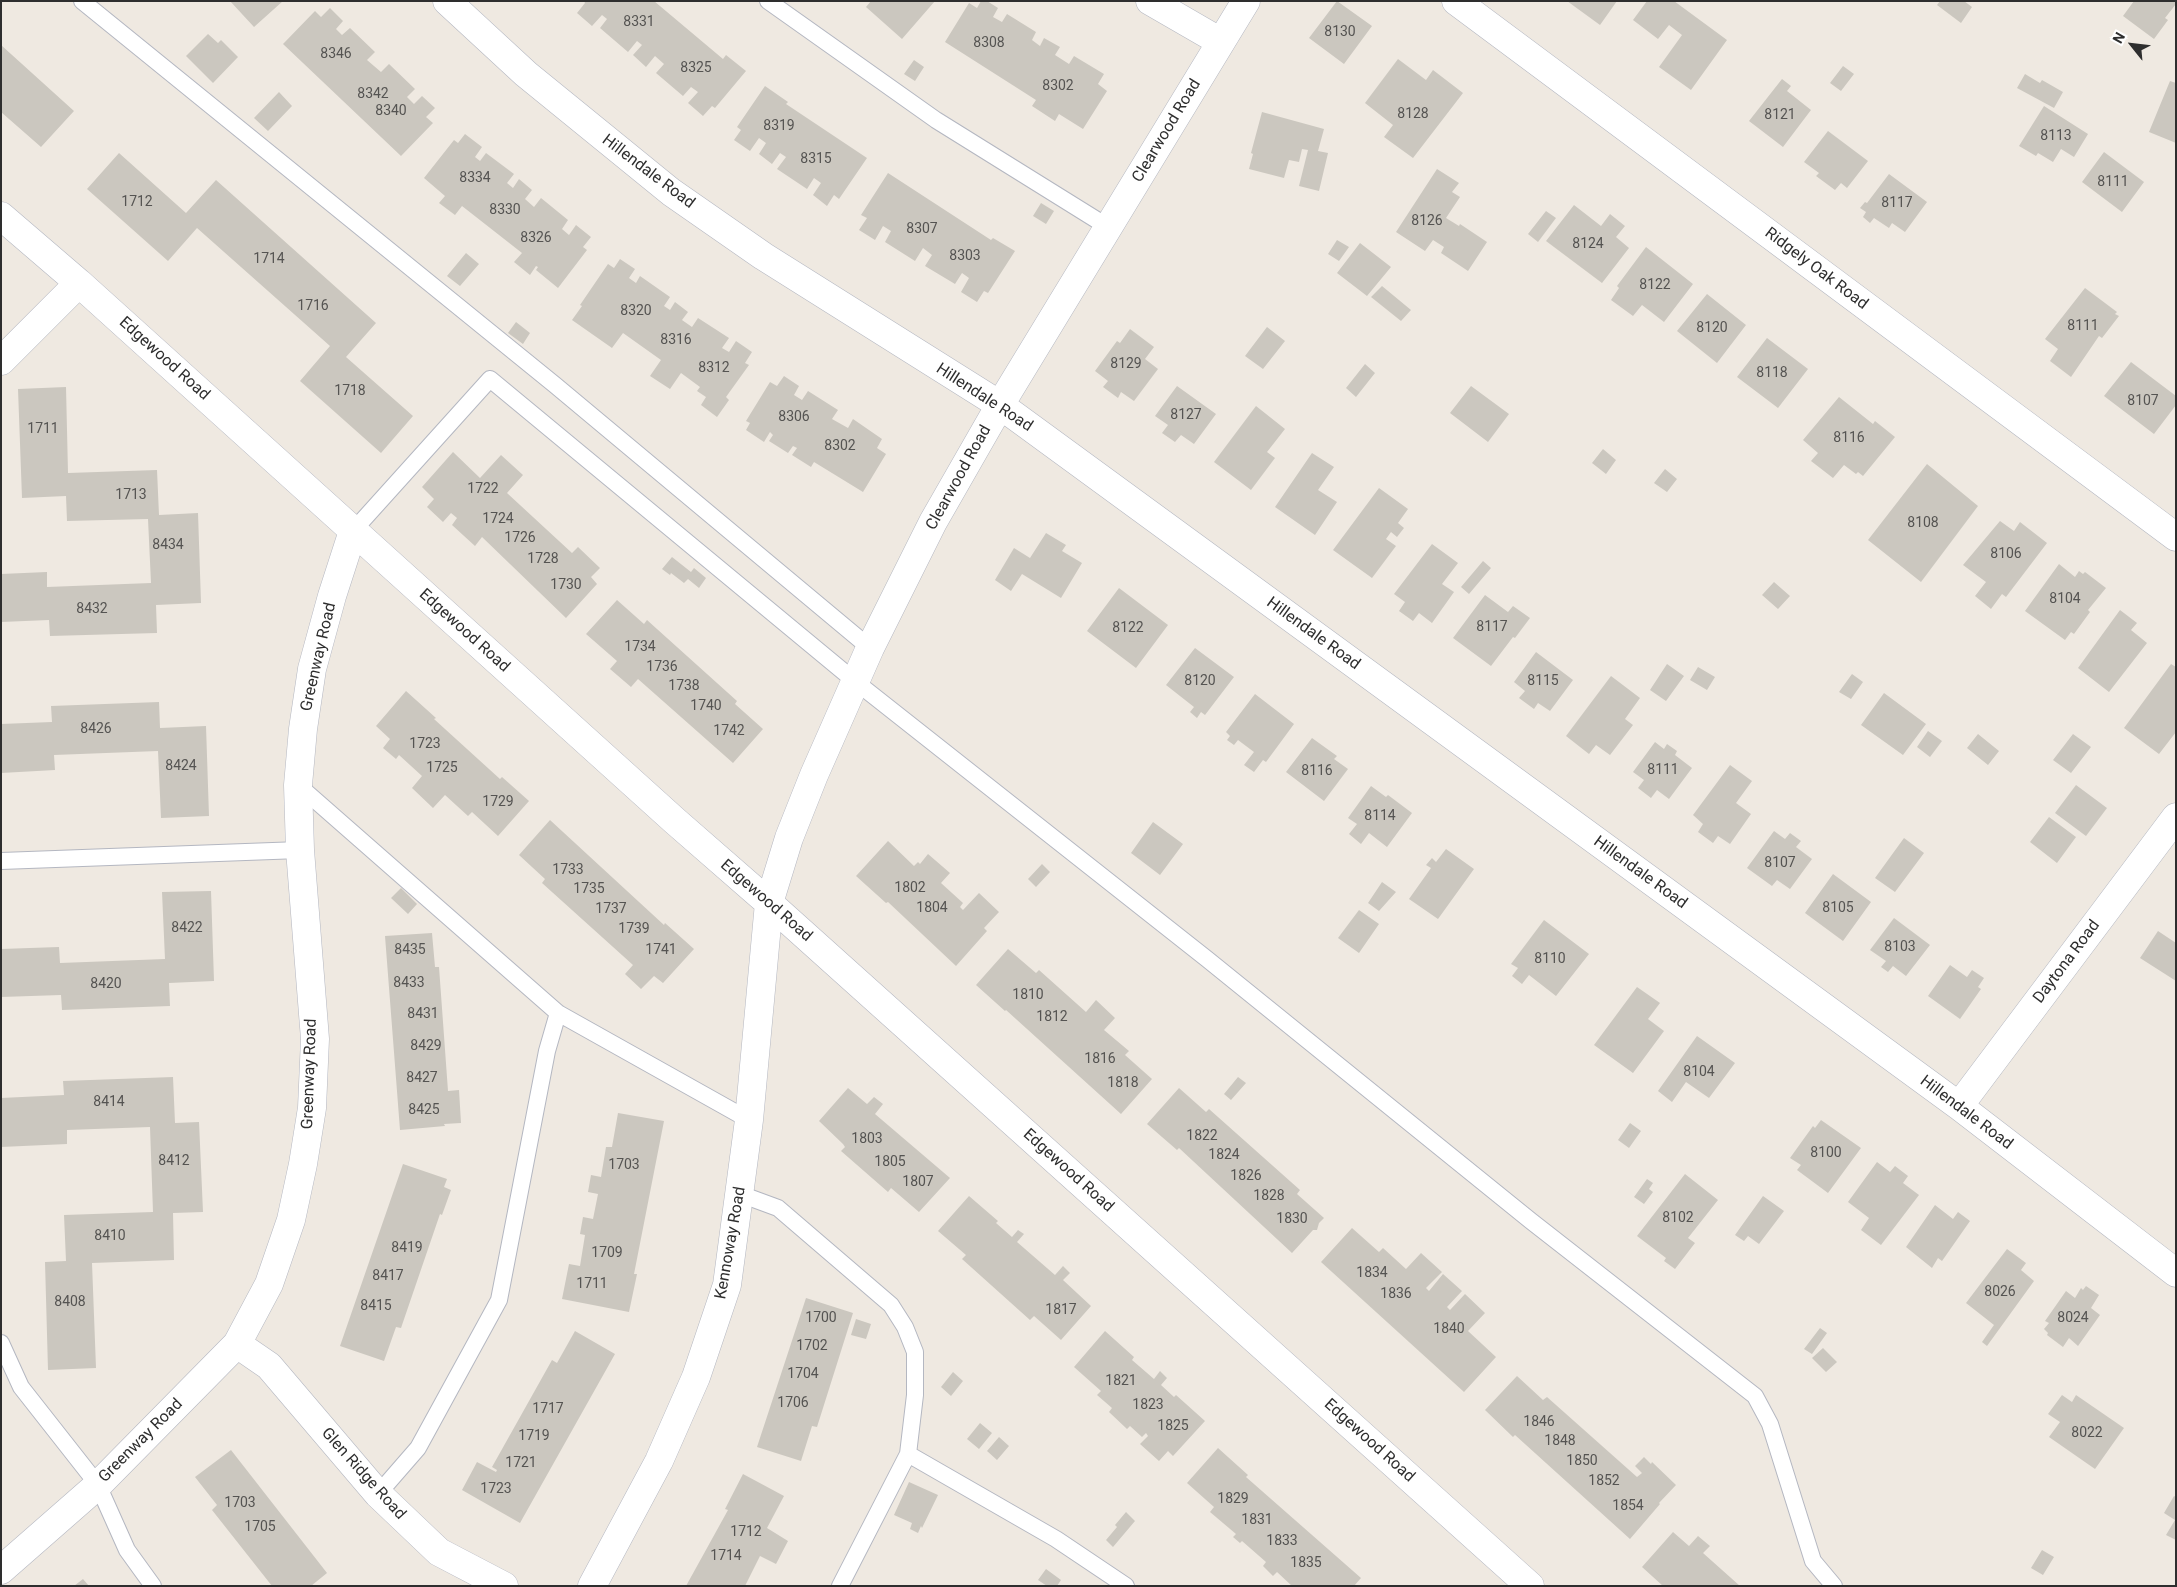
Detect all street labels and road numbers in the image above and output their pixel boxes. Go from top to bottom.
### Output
street label: Clearwood Road [1129,76,1205,186]
street label: Hillendale Road [598,131,698,213]
street label: Ridgely Oak Road [1761,224,1871,314]
street label: Edgewood Road [115,313,213,405]
street label: Hillendale Road [932,360,1036,436]
street label: Clearwood Road [922,422,996,534]
street label: Edgewood Road [415,585,513,677]
street label: Hillendale Road [1262,594,1364,674]
street label: Greenway Road [297,601,341,713]
street label: Hillendale Road [1589,833,1691,913]
street label: Edgewood Road [716,856,816,946]
street label: Daytona Road [2030,917,2104,1007]
street label: Greenway Road [298,1018,322,1130]
street label: Hillendale Road [1916,1072,2016,1154]
street label: Edgewood Road [1019,1125,1117,1217]
street label: Kennoway Road [712,1185,750,1301]
street label: Greenway Road [95,1395,187,1487]
street label: Edgewood Road [1320,1395,1418,1487]
street label: Glen Ridge Road [317,1424,409,1524]

